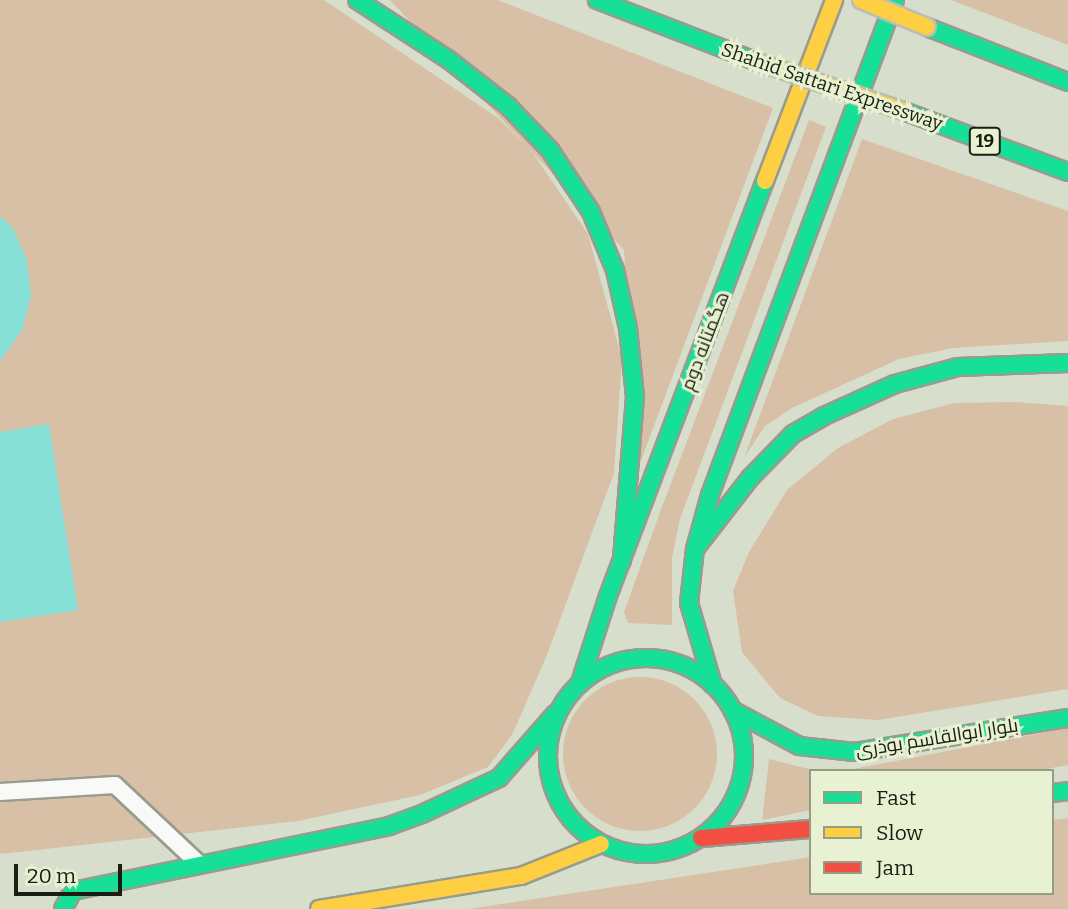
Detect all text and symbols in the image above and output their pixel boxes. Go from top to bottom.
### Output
street label: Shahid Sattari Expressway [718,38,946,136]
road number: 19 [968,126,1002,156]
street label: هگمتانه دوم [676,288,734,394]
street label: بلوار ابوالقاسم بوذری [854,714,1020,762]
legend [809,769,1054,895]
text: Fast [876,785,916,811]
text: Slow [876,820,923,846]
scale bar [18,850,126,894]
text: Jam [876,855,914,881]
text: 20 m [27,863,76,889]

